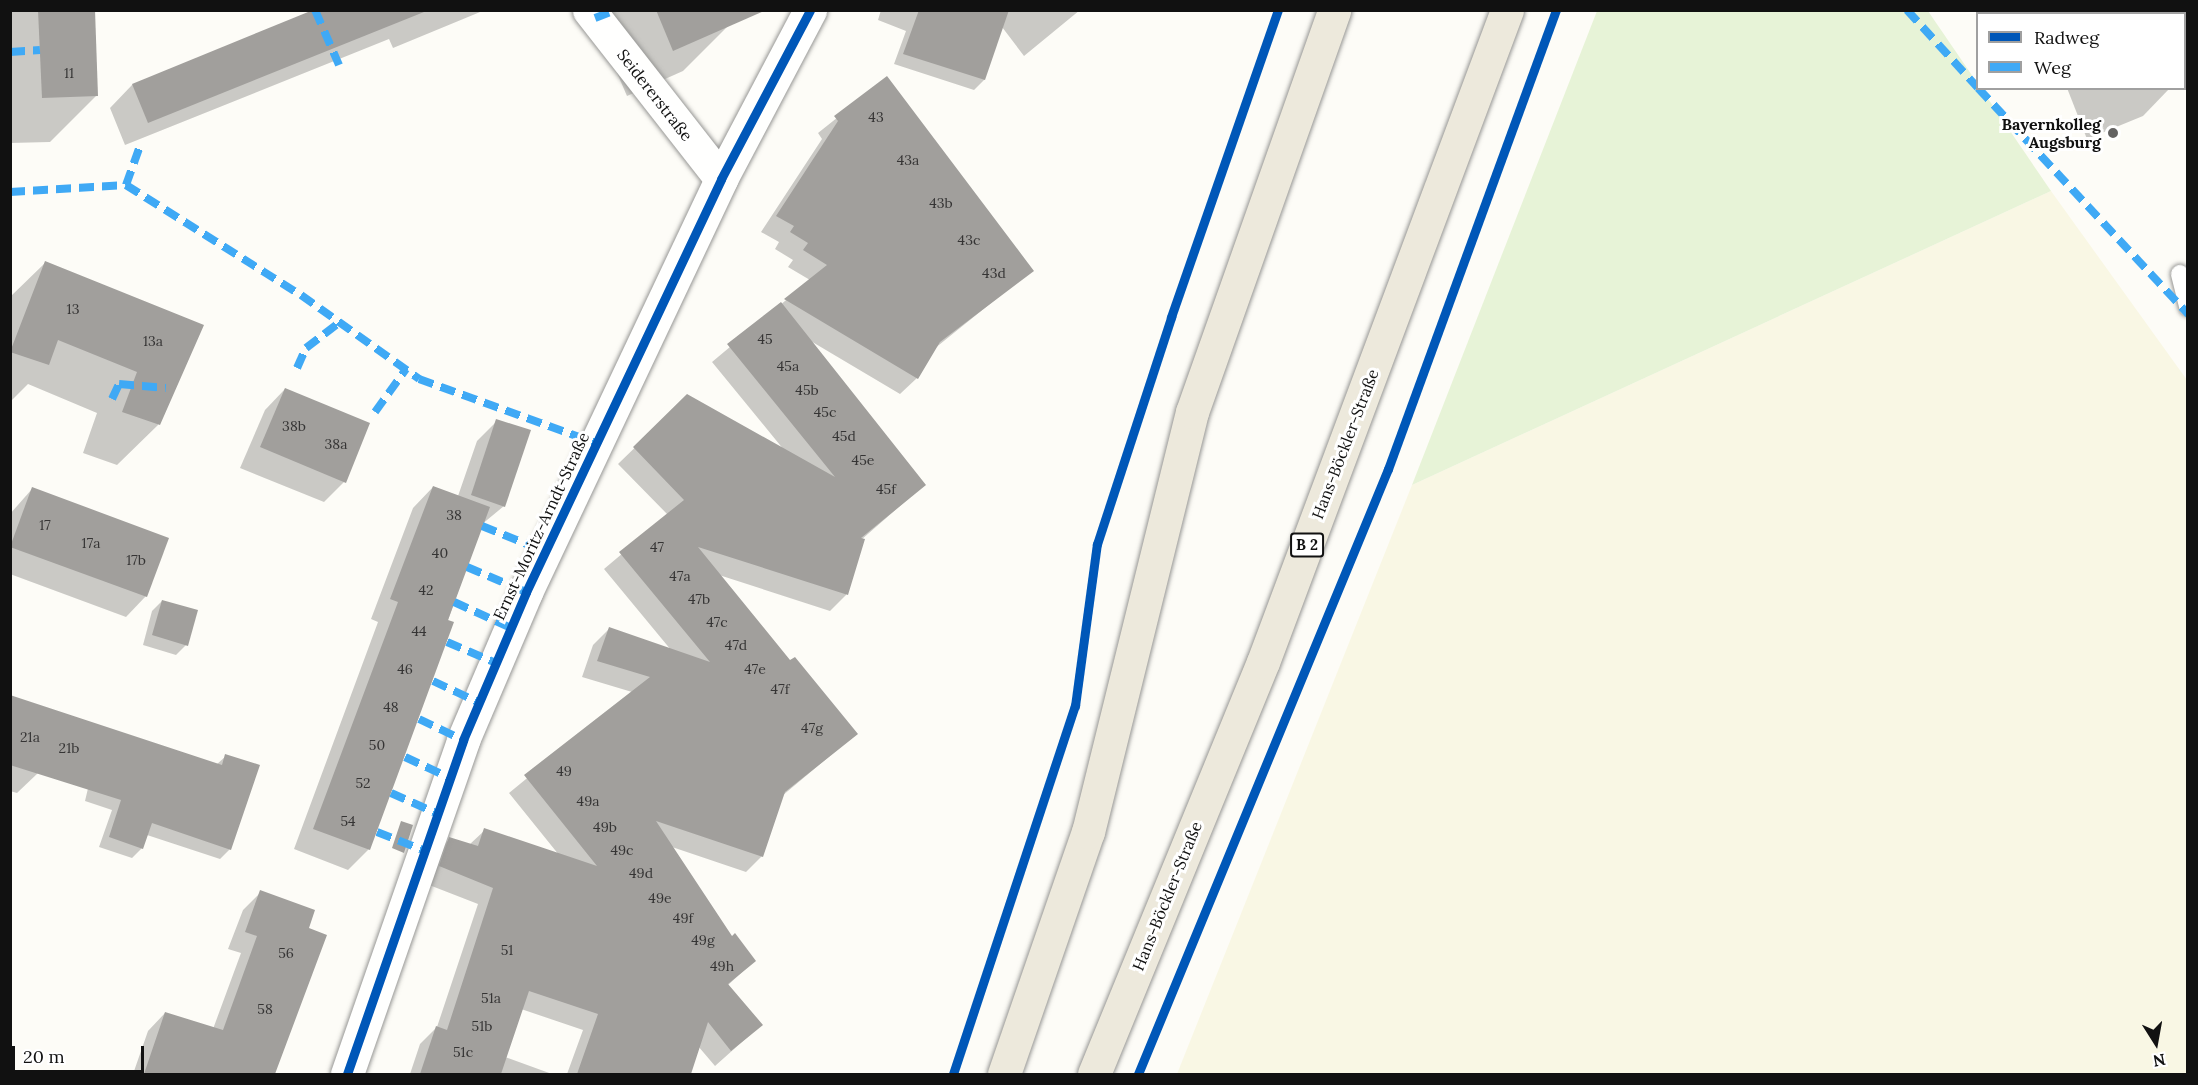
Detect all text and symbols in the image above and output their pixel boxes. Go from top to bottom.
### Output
legend [1976,12,2186,90]
text: Radweg [2034,26,2099,49]
street label: Seidererstraße [613,45,697,145]
text: Weg [2034,56,2071,79]
house number: 11 [64,65,74,81]
house number: 43 [868,109,884,125]
place label: Bayernkolleg Augsburg [2001,114,2101,152]
marker: Bayernkolleg Augsburg [2106,126,2120,140]
house number: 43a [897,152,919,168]
house number: 43b [929,195,953,211]
house number: 43c [958,232,980,248]
house number: 43d [982,265,1006,281]
house number: 13 [67,301,79,317]
house number: 45 [757,331,773,347]
house number: 13a [143,333,163,349]
house number: 45a [777,358,799,374]
street label: Hans-Böckler-Straße [1308,366,1382,522]
house number: 45b [795,382,819,398]
house number: 45c [814,404,836,420]
house number: 38b [282,418,306,434]
house number: 45d [832,428,856,444]
street label: Ernst-Moritz-Arndt-Straße [489,429,593,623]
house number: 38a [325,436,347,452]
house number: 45e [852,452,874,468]
house number: 45f [876,481,896,497]
house number: 38 [446,507,462,523]
house number: 17 [39,517,51,533]
road number: B 2 [1289,533,1325,557]
house number: 17a [82,535,100,551]
house number: 47 [650,539,664,555]
house number: 40 [432,545,448,561]
house number: 17b [126,552,146,568]
house number: 47a [669,568,691,584]
house number: 42 [418,582,434,598]
house number: 47b [688,591,710,607]
house number: 47c [706,614,728,630]
house number: 44 [411,623,427,639]
house number: 47d [725,637,747,653]
house number: 46 [397,661,413,677]
house number: 47e [744,661,766,677]
house number: 47f [771,681,789,697]
house number: 48 [383,699,399,715]
house number: 47g [801,720,823,736]
house number: 21a [20,729,40,745]
house number: 50 [369,737,385,753]
house number: 21b [59,740,79,756]
house number: 49 [556,763,572,779]
house number: 52 [355,775,371,791]
house number: 49a [577,793,599,809]
house number: 54 [340,813,356,829]
house number: 49b [593,819,617,835]
street label: Hans-Böckler-Straße [1128,819,1206,973]
house number: 49c [610,842,634,858]
house number: 49d [629,865,653,881]
house number: 49e [648,890,672,906]
house number: 49f [673,910,693,926]
house number: 49g [691,932,715,948]
house number: 51 [501,942,513,958]
house number: 56 [278,945,294,961]
house number: 49h [710,958,734,974]
house number: 51a [481,990,501,1006]
house number: 58 [257,1001,273,1017]
north arrow [2126,1013,2186,1073]
house number: 51b [472,1018,492,1034]
scale bar [15,1034,147,1072]
house number: 51c [453,1044,473,1060]
text: 20 m [23,1045,65,1068]
text: N [2151,1050,2167,1072]

